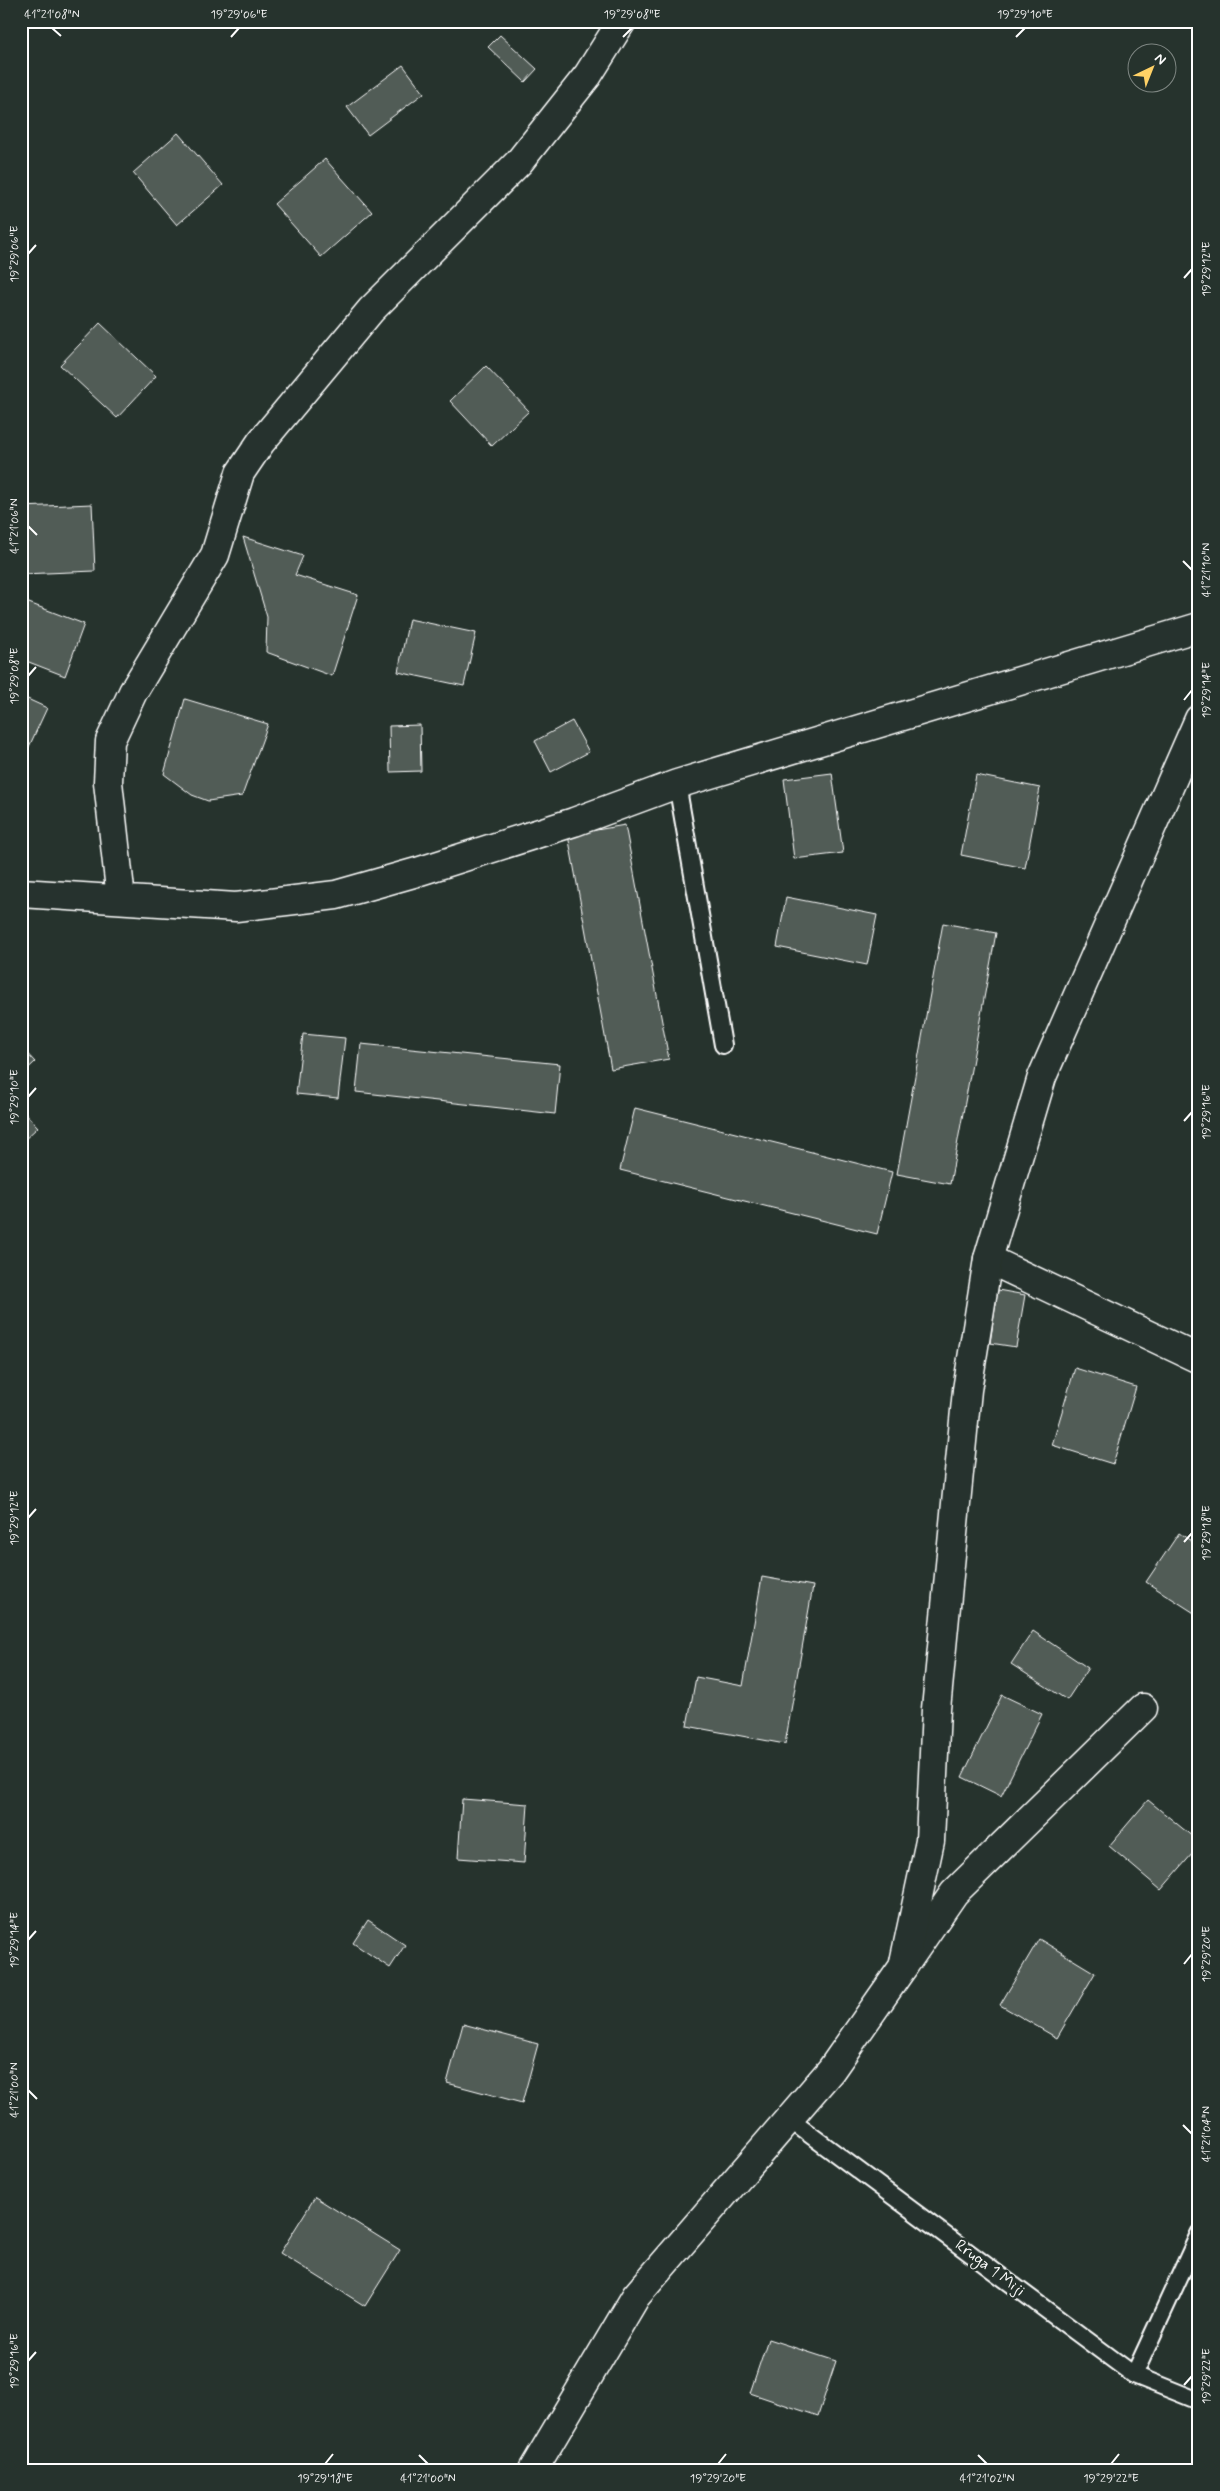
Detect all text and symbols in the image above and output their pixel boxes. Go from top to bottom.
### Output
text: 41°21'08"N [24,7,80,23]
text: 19°29'06"E [211,7,267,23]
text: 19°29'08"E [604,7,660,23]
text: 19°29'10"E [997,7,1053,23]
north arrow [1128,42,1178,92]
text: N [1151,49,1170,69]
text: 19°29'06"E [7,226,23,282]
text: 19°29'12"E [1199,241,1215,297]
text: 41°21'06"N [7,498,23,554]
text: 41°21'10"N [1199,543,1215,597]
text: 19°29'08"E [7,648,23,704]
text: 19°29'14"E [1199,662,1215,718]
text: 19°29'10"E [7,1069,23,1125]
text: 19°29'16"E [1199,1084,1215,1140]
text: 19°29'12"E [7,1490,23,1546]
text: 19°29'18"E [1199,1505,1215,1561]
text: 19°29'14"E [7,1912,23,1968]
text: 19°29'20"E [1199,1926,1215,1982]
text: 41°21'00"N [7,2062,23,2118]
text: 41°21'04"N [1199,2106,1215,2162]
street label: Rruga 1 Miji [950,2235,1029,2302]
text: 19°29'16"E [7,2333,23,2389]
text: 19°29'22"E [1199,2348,1215,2404]
text: 19°29'18"E [297,2471,353,2487]
text: 41°21'00"N [400,2471,456,2487]
text: 19°29'20"E [690,2471,746,2487]
text: 41°21'02"N [959,2471,1015,2487]
text: 19°29'22"E [1083,2471,1139,2487]

